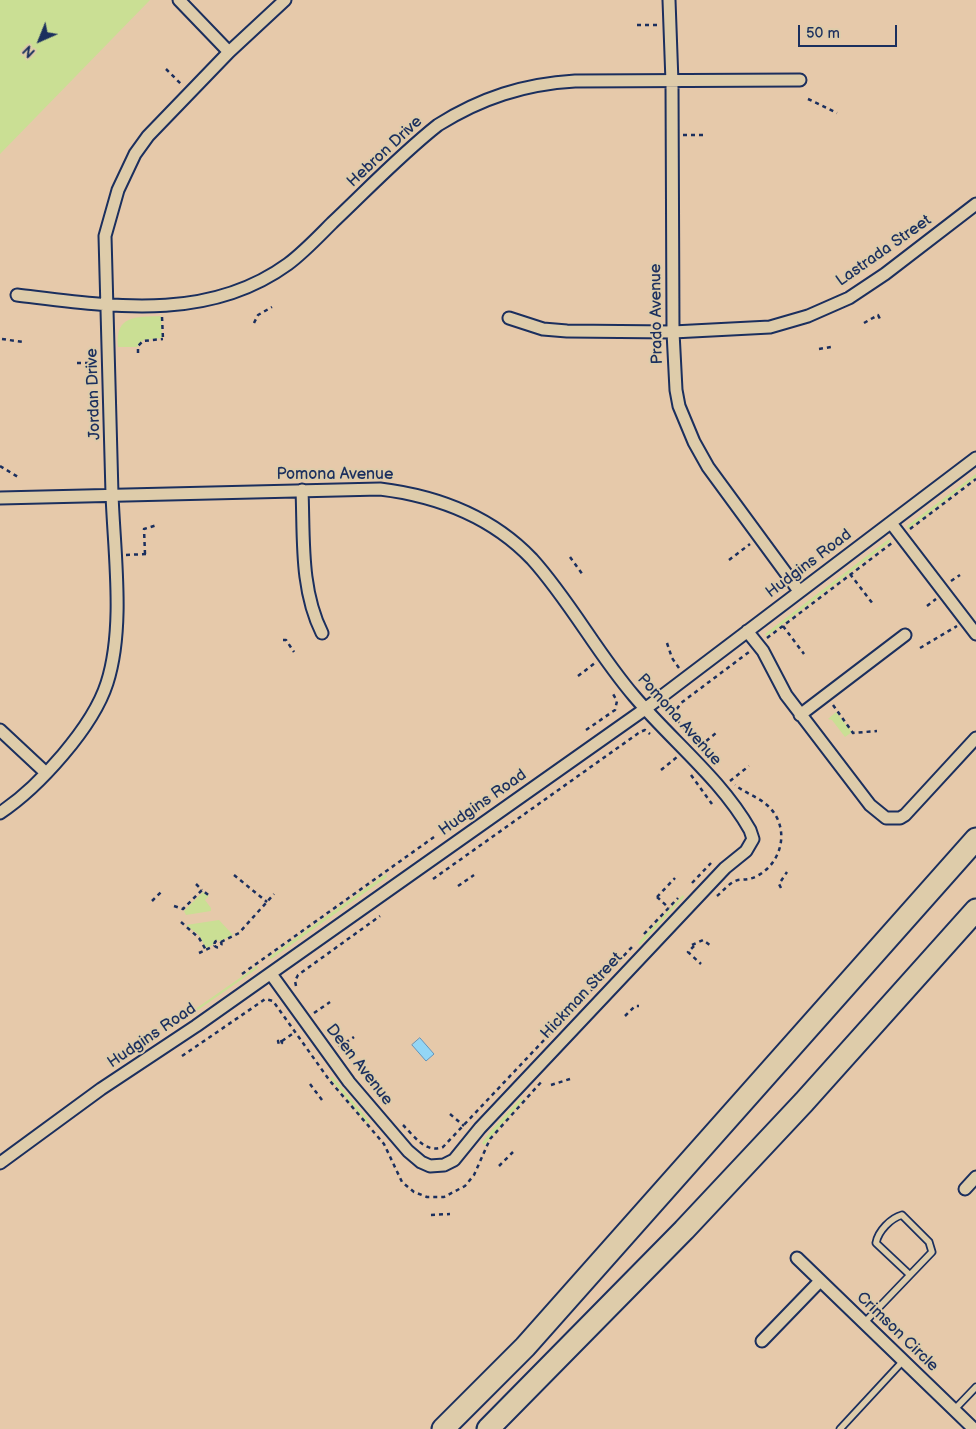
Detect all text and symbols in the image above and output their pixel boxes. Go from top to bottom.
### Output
north arrow [15,15,65,65]
scale bar [801,15,900,47]
text: 50 m [806,24,840,43]
text: N [20,41,39,61]
street label: Hebron Drive [343,112,427,192]
street label: Lastrada Street [833,211,935,291]
street label: Prado Avenue [647,263,667,365]
street label: Jordan Drive [83,348,105,440]
street label: Pomona Avenue [277,465,393,485]
street label: Hudgins Road [762,525,856,603]
street label: Pomona Avenue [633,670,725,770]
street label: Hudgins Road [435,766,531,840]
street label: Hickman Street [537,949,627,1043]
street label: Hudgins Road [104,999,200,1073]
street label: Deen Avenue [321,1021,397,1109]
street label: Crimson Circle [852,1288,942,1376]

